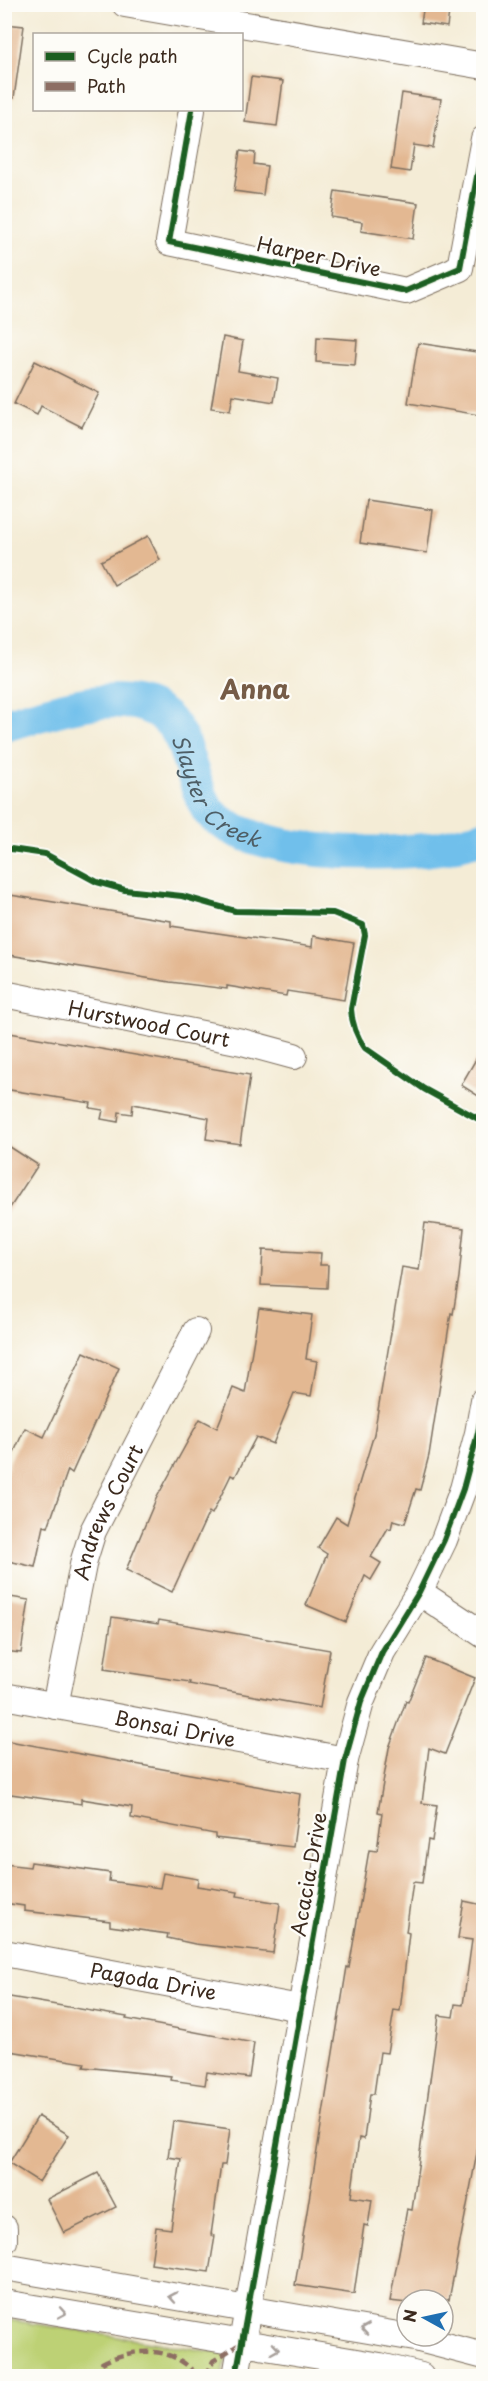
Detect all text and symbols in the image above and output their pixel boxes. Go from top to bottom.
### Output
legend [33,33,243,111]
text: Cycle path [87,42,178,69]
text: Path [87,72,126,99]
street label: Harper Drive [254,228,384,284]
district label: Anna [219,669,290,708]
water label: Slayter Creek [165,729,266,855]
street label: Hurstwood Court [66,992,233,1054]
street label: Andrews Court [65,1439,150,1583]
street label: Bonsai Drive [112,1702,238,1754]
street label: Acacia Drive [282,1809,334,1938]
street label: Pagoda Drive [88,1954,219,2007]
north arrow [395,2288,455,2348]
one-way arrow [168,2291,178,2303]
one-way arrow [57,2306,67,2319]
text: N [396,2308,422,2324]
one-way arrow [361,2324,370,2336]
one-way arrow [271,2342,280,2354]

